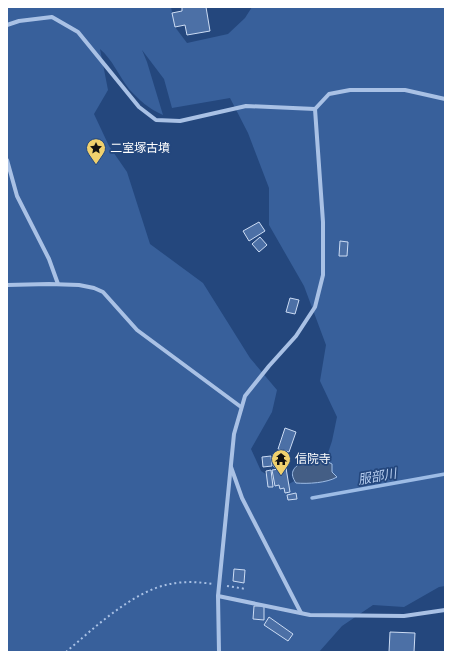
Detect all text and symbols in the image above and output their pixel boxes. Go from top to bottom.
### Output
place icon: 二室塚古墳 [85,137,107,165]
place label: 二室塚古墳 [110,140,170,155]
temple icon: 信院寺 [270,448,292,476]
place label: 信院寺 [295,451,331,466]
water label: 服部川 [356,464,400,488]

